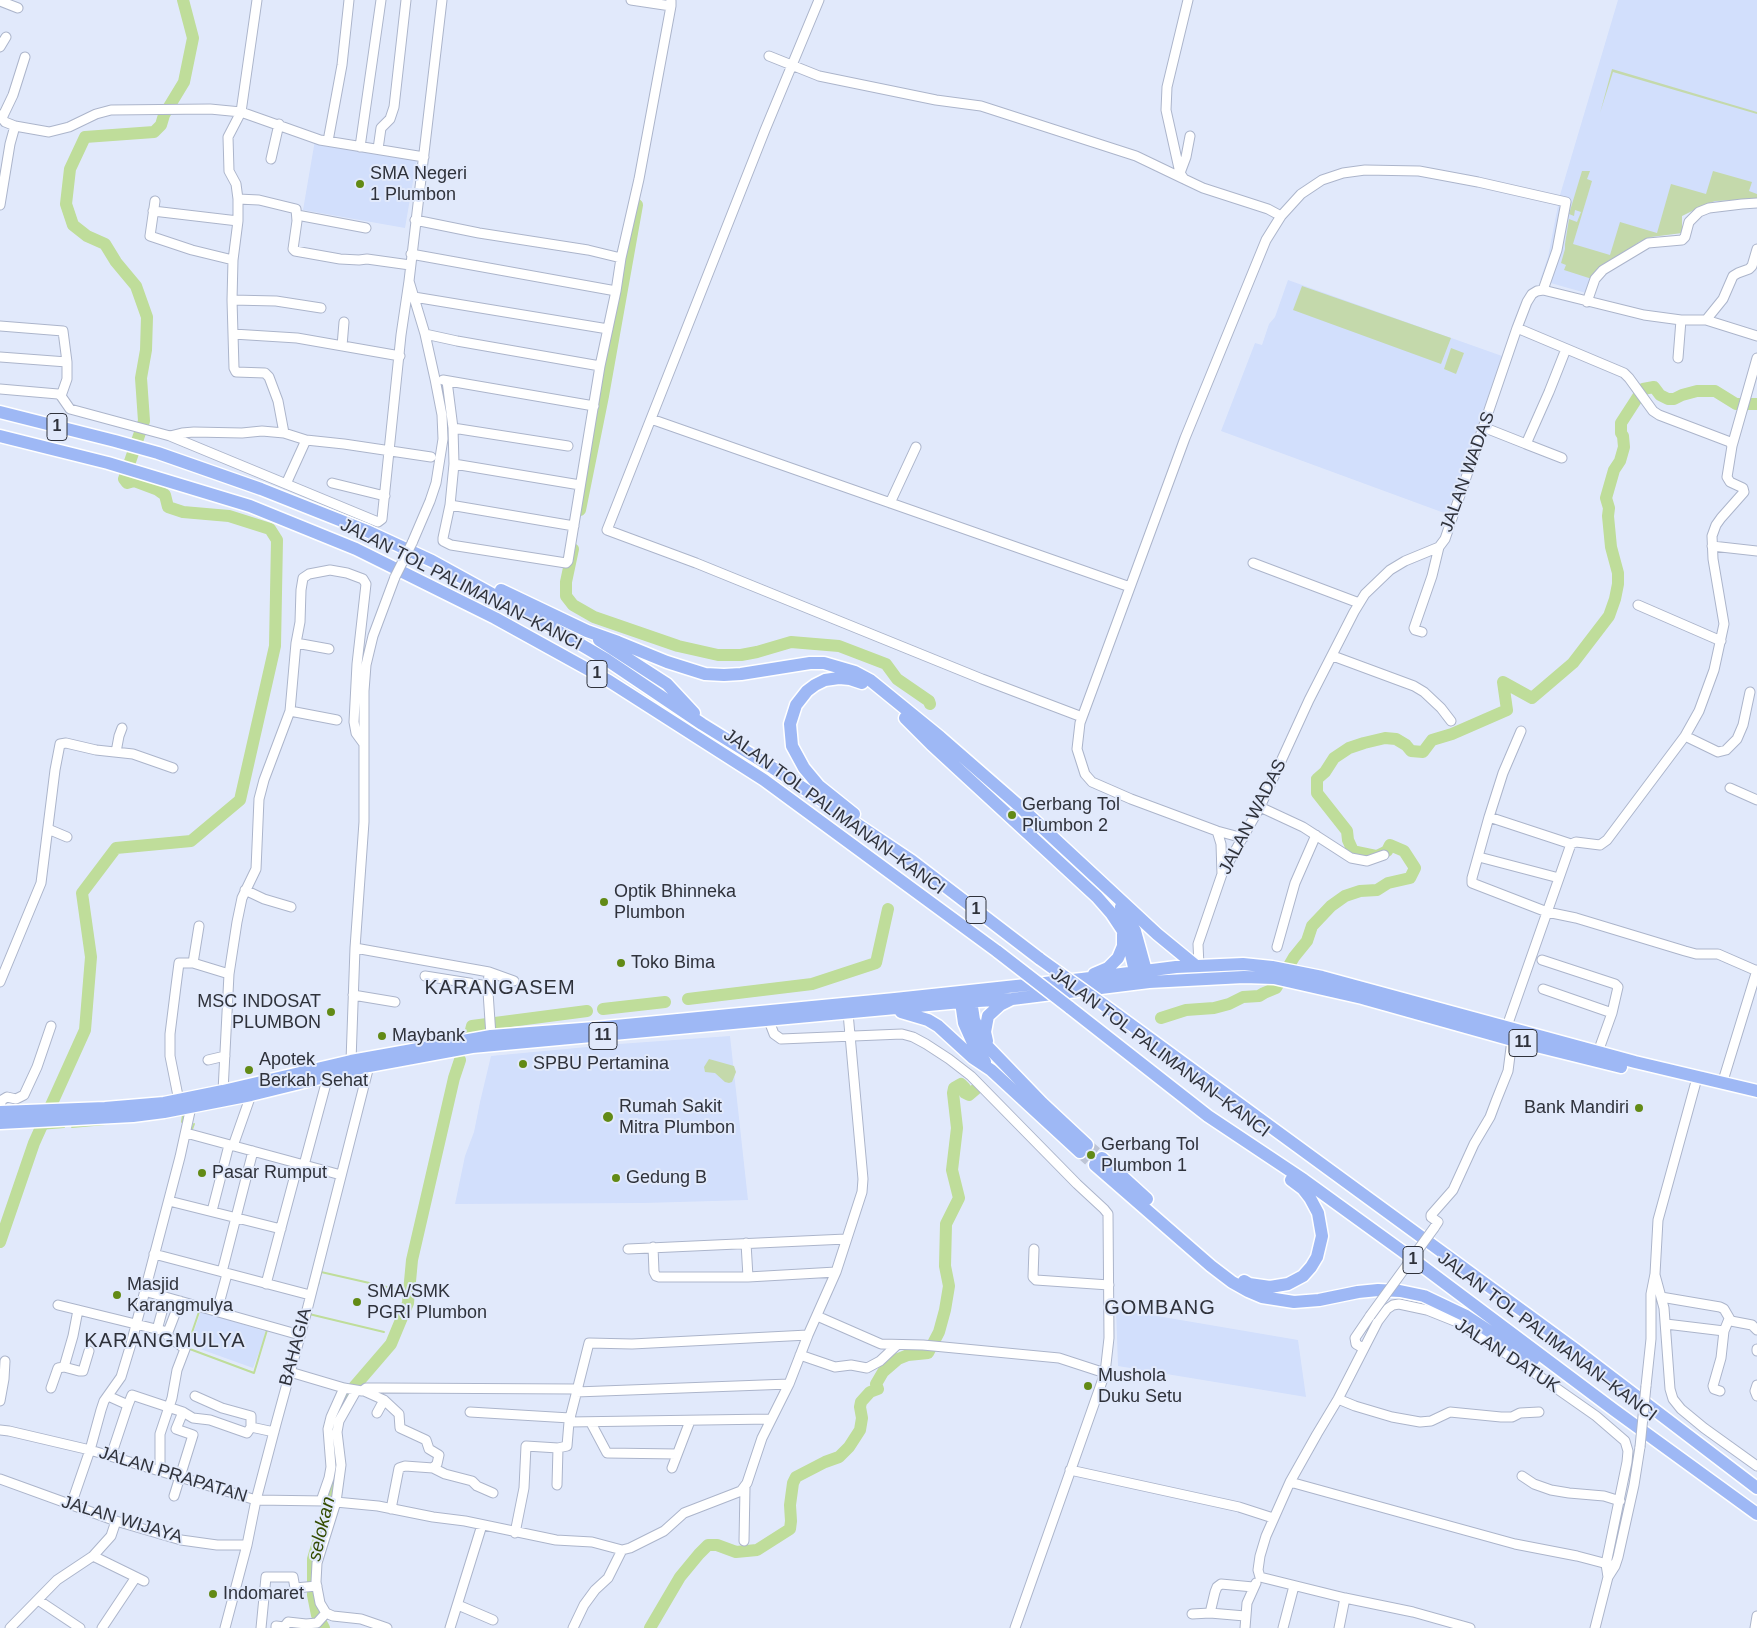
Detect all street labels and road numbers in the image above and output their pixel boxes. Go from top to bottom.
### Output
street label: JALAN WADAS [1436,409,1500,535]
road number: 1 [47,414,67,441]
street label: JALAN TOL PALIMANAN–KANCI [337,514,585,656]
road number: 1 [587,661,607,688]
street label: JALAN TOL PALIMANAN–KANCI [719,724,949,900]
street label: JALAN WADAS [1215,756,1291,878]
road number: 1 [966,896,986,924]
street label: JALAN TOL PALIMANAN–KANCI [1046,964,1274,1142]
road number: 11 [589,1022,617,1050]
road number: 11 [1509,1030,1537,1056]
road number: 1 [1403,1246,1423,1274]
street label: JALAN TOL PALIMANAN–KANCI [1433,1248,1661,1426]
street label: BAHAGIA [275,1306,317,1388]
street label: JALAN DATUK [1451,1314,1563,1398]
street label: JALAN PRAPATAN [96,1442,250,1508]
street label: JALAN WIJAYA [59,1491,185,1549]

